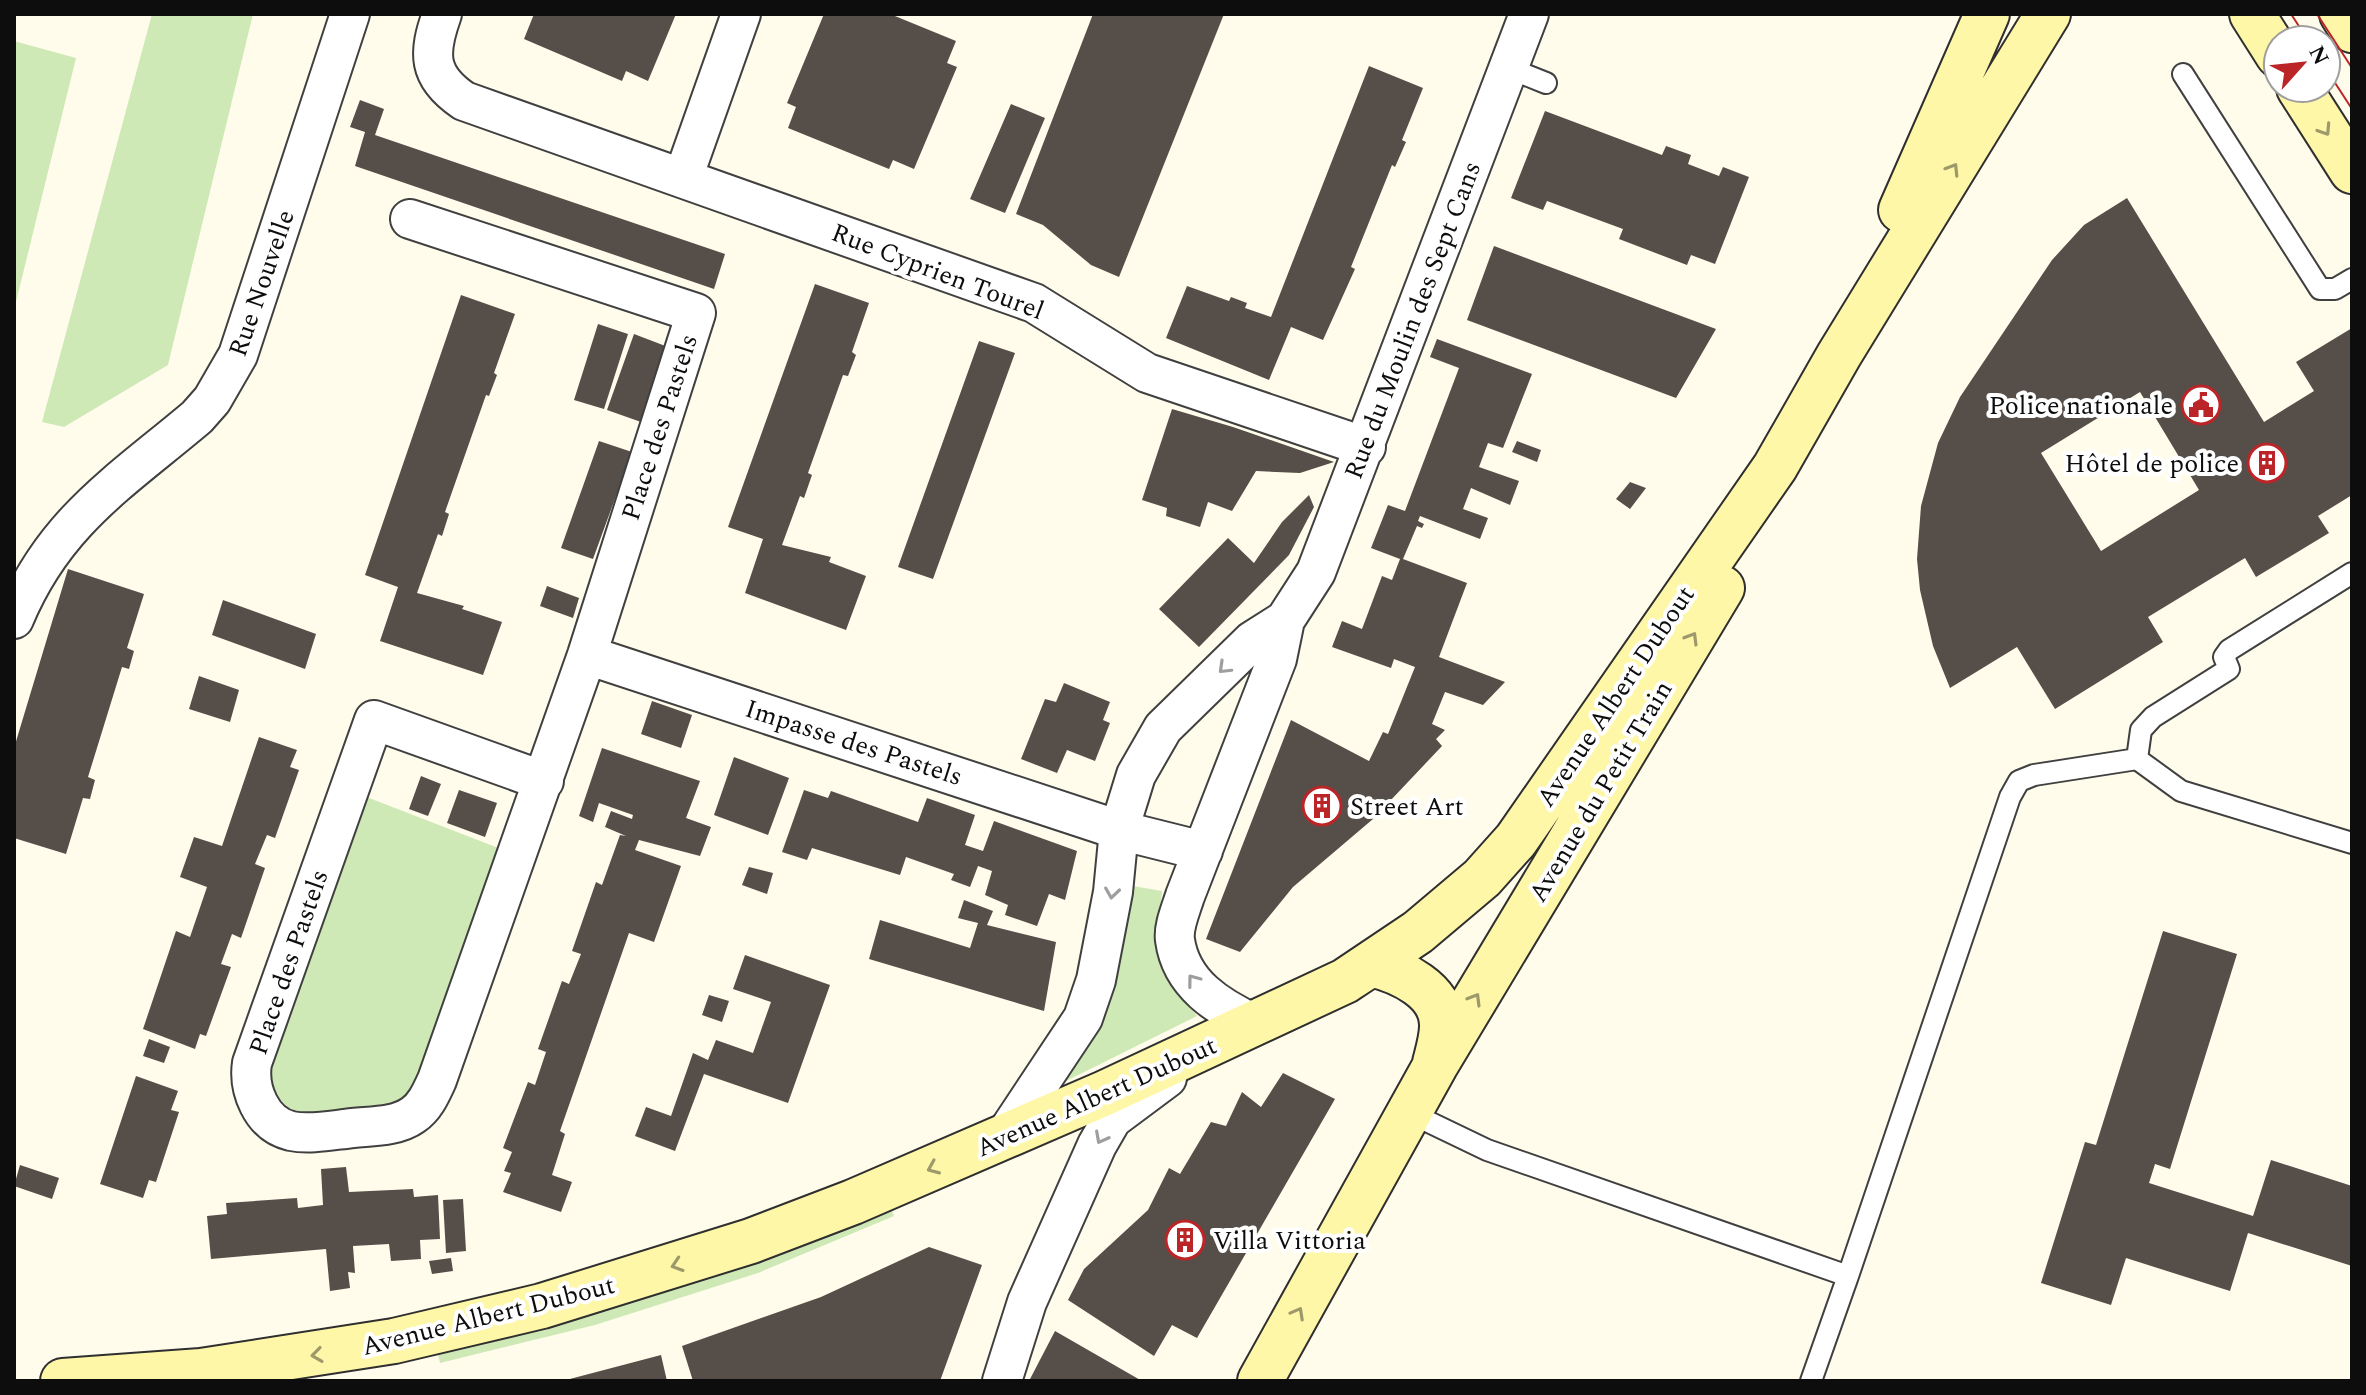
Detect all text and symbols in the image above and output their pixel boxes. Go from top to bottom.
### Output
north arrow [2262,24,2342,104]
text: N [2300,40,2337,71]
one-way arrow [2316,121,2331,135]
street label: Rue du Moulin des Sept Cans [1334,156,1492,485]
one-way arrow [1943,163,1958,178]
street label: Rue Nouvelle [218,204,306,362]
street label: Rue Cyprien Tourel [825,213,1050,331]
street label: Place des Pastels [611,329,709,526]
public building icon: Police nationale [2180,384,2222,426]
place label: Police nationale [1989,386,2173,426]
building icon: Hôtel de police [2246,442,2288,484]
place label: Hôtel de police [2065,444,2239,484]
street label: Avenue Albert Dubout [1527,578,1705,815]
one-way arrow [1683,632,1698,647]
one-way arrow [1219,659,1233,674]
street label: Avenue du Petit Train [1519,673,1683,910]
street label: Impasse des Pastels [740,689,968,797]
building icon: Street Art [1301,785,1343,827]
place label: Street Art [1350,787,1464,827]
street label: Place des Pastels [238,864,339,1060]
one-way arrow [1104,886,1121,899]
one-way arrow [1188,974,1202,988]
one-way arrow [1466,993,1481,1008]
street label: Avenue Albert Dubout [970,1026,1223,1168]
one-way arrow [1095,1130,1111,1144]
one-way arrow [926,1159,941,1175]
building icon: Villa Vittoria [1164,1219,1206,1261]
place label: Villa Vittoria [1213,1221,1366,1261]
one-way arrow [671,1256,684,1272]
street label: Avenue Albert Dubout [357,1265,619,1367]
one-way arrow [1288,1306,1303,1321]
one-way arrow [310,1346,324,1363]

